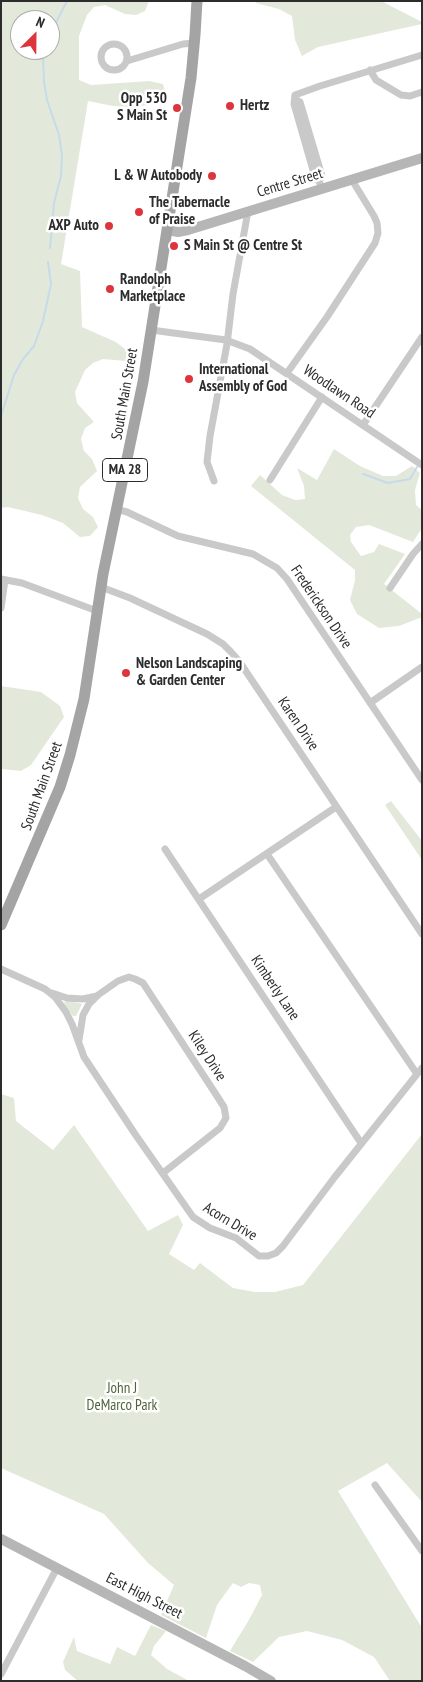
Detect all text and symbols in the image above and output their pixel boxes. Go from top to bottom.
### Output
north arrow [10,10,60,60]
text: N [33,12,47,32]
place label: Opp 530 S Main St [117,90,167,125]
place label: Hertz [240,97,269,115]
marker: Hertz [224,100,236,112]
marker: Opp 530 S Main St [171,102,183,114]
street label: Centre Street [255,164,325,202]
place label: L & W Autobody [114,167,202,185]
marker: L & W Autobody [206,170,218,182]
place label: The Tabernacle of Praise [149,194,230,229]
marker: The Tabernacle of Praise [133,206,145,218]
place label: AXP Auto [48,217,99,235]
marker: AXP Auto [103,220,115,232]
place label: S Main St @ Centre St [184,237,302,255]
marker: S Main St @ Centre St [168,240,180,252]
place label: Randolph Marketplace [120,271,185,306]
marker: Randolph Marketplace [104,283,116,295]
street label: South Main Street [108,347,142,441]
place label: International Assembly of God [199,361,287,396]
street label: Woodlawn Road [300,361,378,423]
marker: International Assembly of God [183,373,195,385]
road number: MA 28 [102,458,148,482]
street label: Frederickson Drive [287,562,355,652]
place label: Nelson Landscaping & Garden Center [136,655,242,690]
marker: Nelson Landscaping & Garden Center [120,667,132,679]
street label: Karen Drive [274,694,322,754]
street label: South Main Street [18,739,66,833]
street label: Kimberly Lane [247,952,303,1024]
street label: Kiley Drive [184,1028,230,1084]
street label: Acorn Drive [200,1199,260,1245]
park label: John J DeMarco Park [87,1380,157,1415]
street label: East High Street [103,1569,185,1623]

